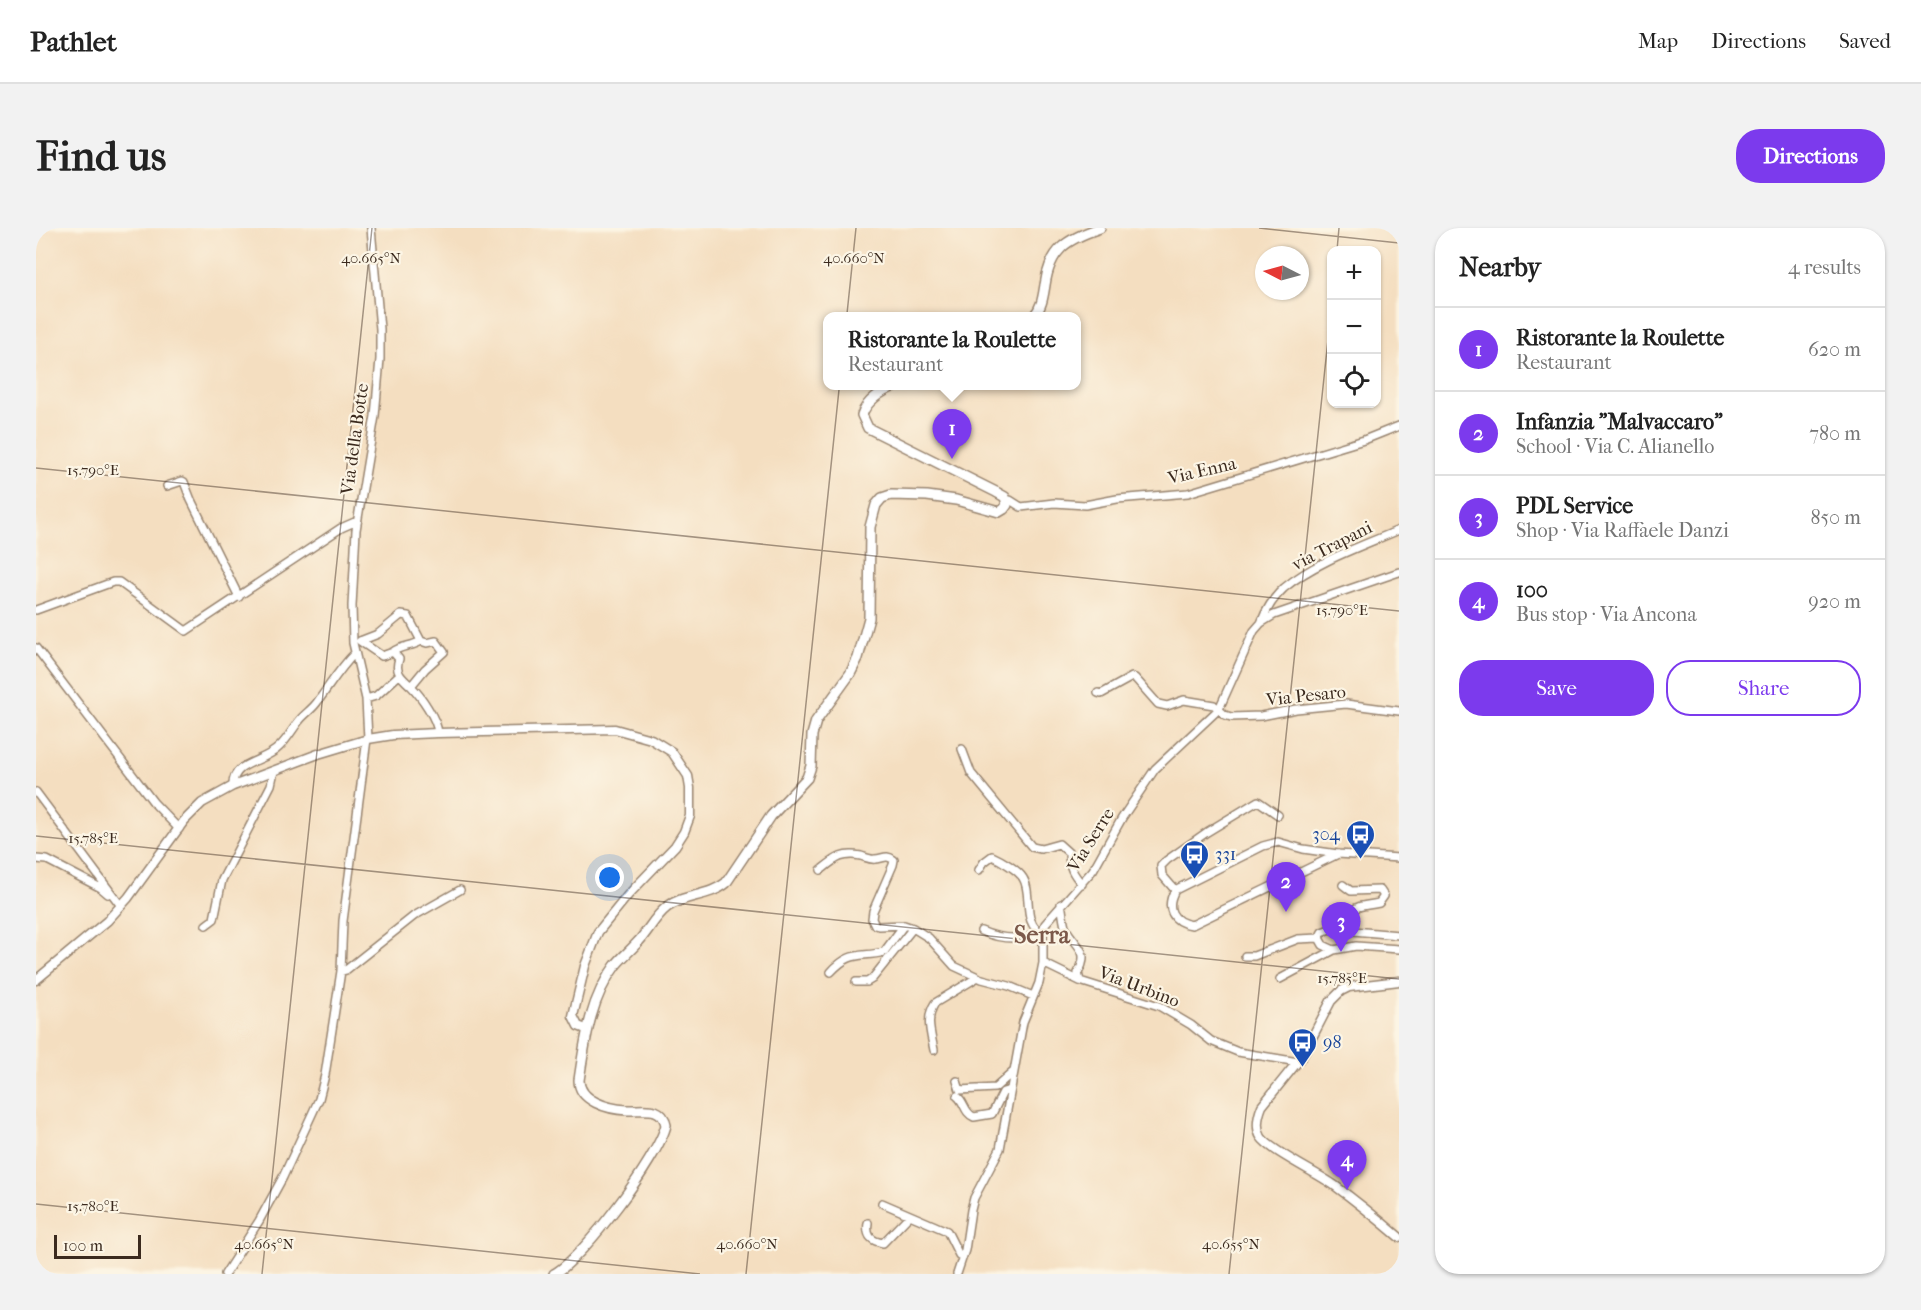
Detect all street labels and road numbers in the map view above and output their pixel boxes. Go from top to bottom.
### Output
street label: Via della Botte [337,382,373,497]
street label: Via Enna [1165,453,1239,489]
street label: via Trapani [1288,517,1376,575]
street label: Via Pesaro [1264,681,1347,711]
street label: Via Serre [1063,804,1119,877]
street label: Via Urbino [1095,962,1182,1012]

